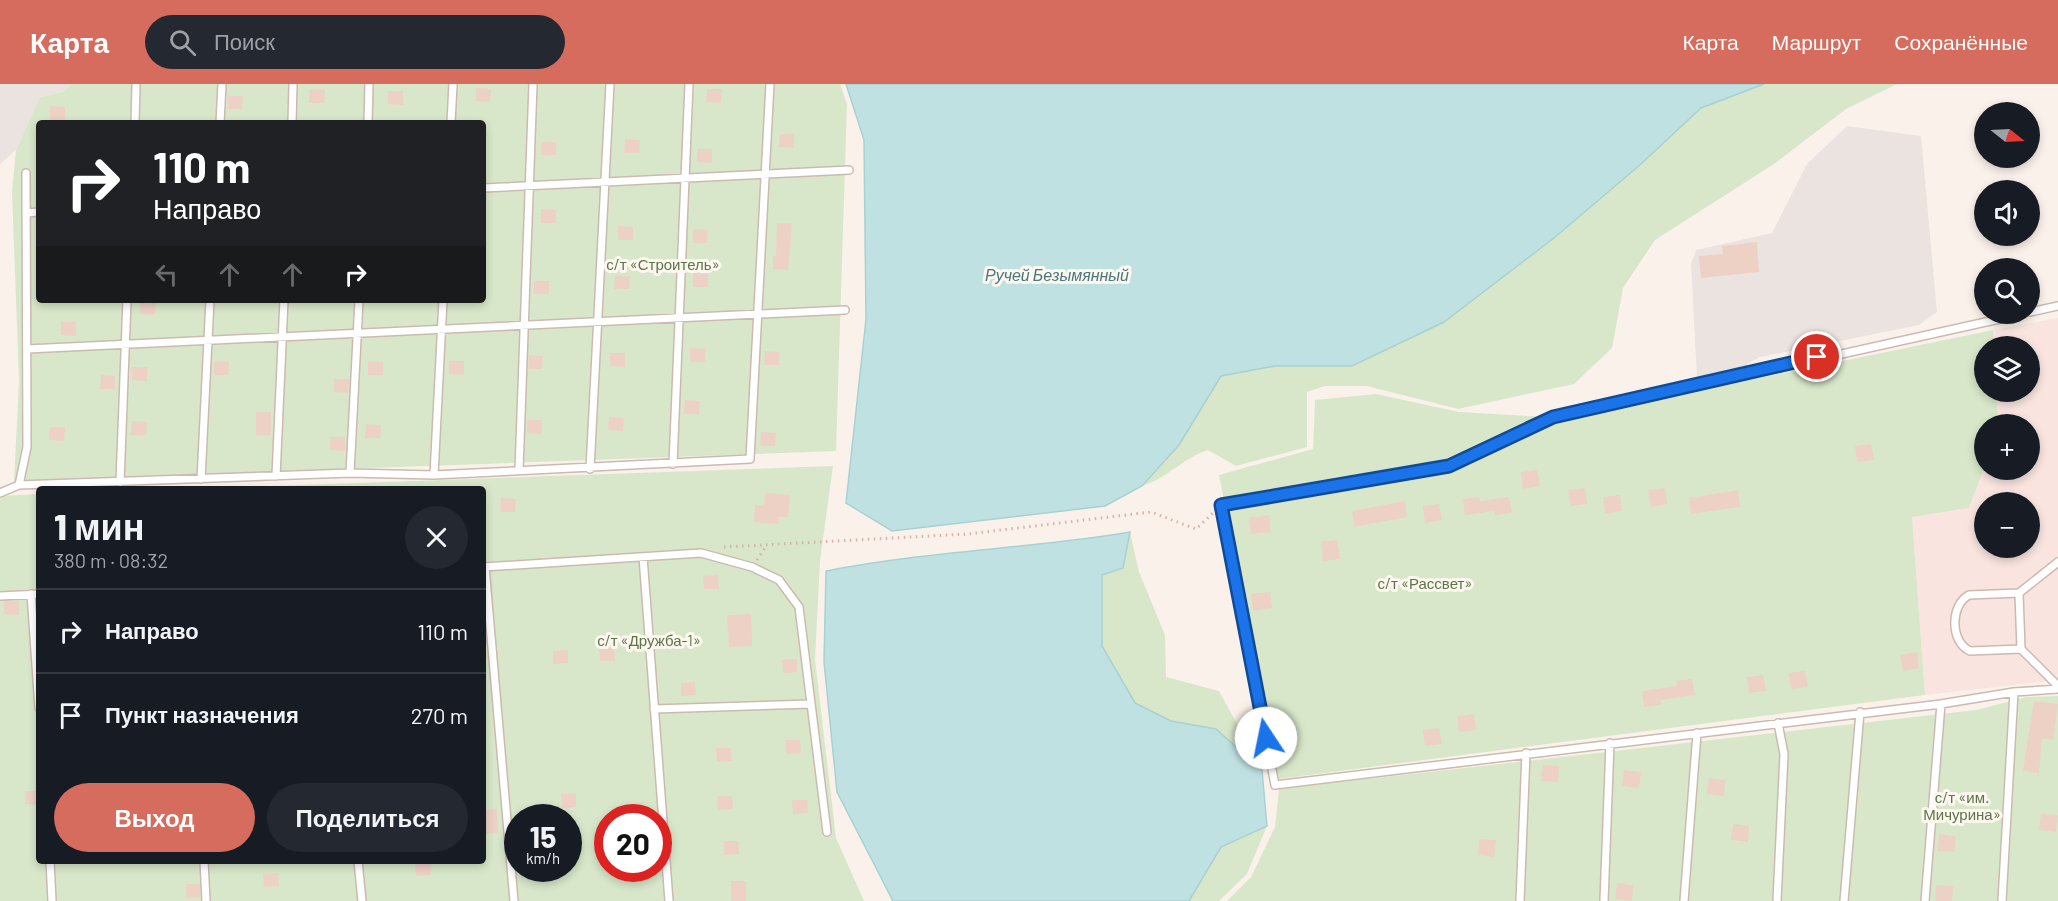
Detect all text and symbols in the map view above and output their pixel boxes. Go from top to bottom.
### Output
search box [145,15,565,69]
text: Карта [30,25,109,59]
icon: search [166,26,199,59]
text: Поиск [214,28,275,54]
text: Карта [1683,29,1739,54]
text: Маршрут [1772,29,1861,54]
text: Сохранённые [1894,29,2028,54]
north arrow [1974,102,2040,168]
map controls [1974,102,2040,558]
text: 110 m [153,141,250,191]
icon: right [54,144,132,222]
button: sound [1974,180,2040,246]
text: Направо [153,192,261,224]
park label: с/т «Строитель» [606,255,720,273]
icon: left [150,258,183,291]
icon: ahead [213,258,246,291]
icon: ahead [276,258,309,291]
icon: right [339,258,372,291]
button: search [1974,258,2040,324]
water label: Ручей Безымянный [985,265,1129,284]
pin [1791,331,1842,382]
button: layers [1974,336,2040,402]
icon: arrive [1800,340,1833,373]
button: + [1974,414,2040,480]
button: − [1974,492,2040,558]
text: 1 мин [54,504,145,547]
button: close [405,506,468,569]
text: 380 m · 08:32 [54,548,168,572]
park label: с/т «Рассвет» [1378,574,1472,592]
icon: right [54,615,87,648]
text: Направо [105,617,199,643]
text: 110 m [418,618,468,644]
park label: с/т «Дружба-1» [597,631,701,649]
icon: arrive [54,699,87,732]
text: Пункт назначения [105,701,299,727]
text: 270 m [411,702,468,728]
position arrow [1234,706,1298,770]
button: Выход [54,783,255,852]
button: Поделиться [267,783,468,852]
park label: с/т «им. Мичурина» [1923,788,2001,823]
speed limit sign: 20 [594,804,672,882]
text: 15 [530,818,556,854]
text: km/h [526,849,560,867]

